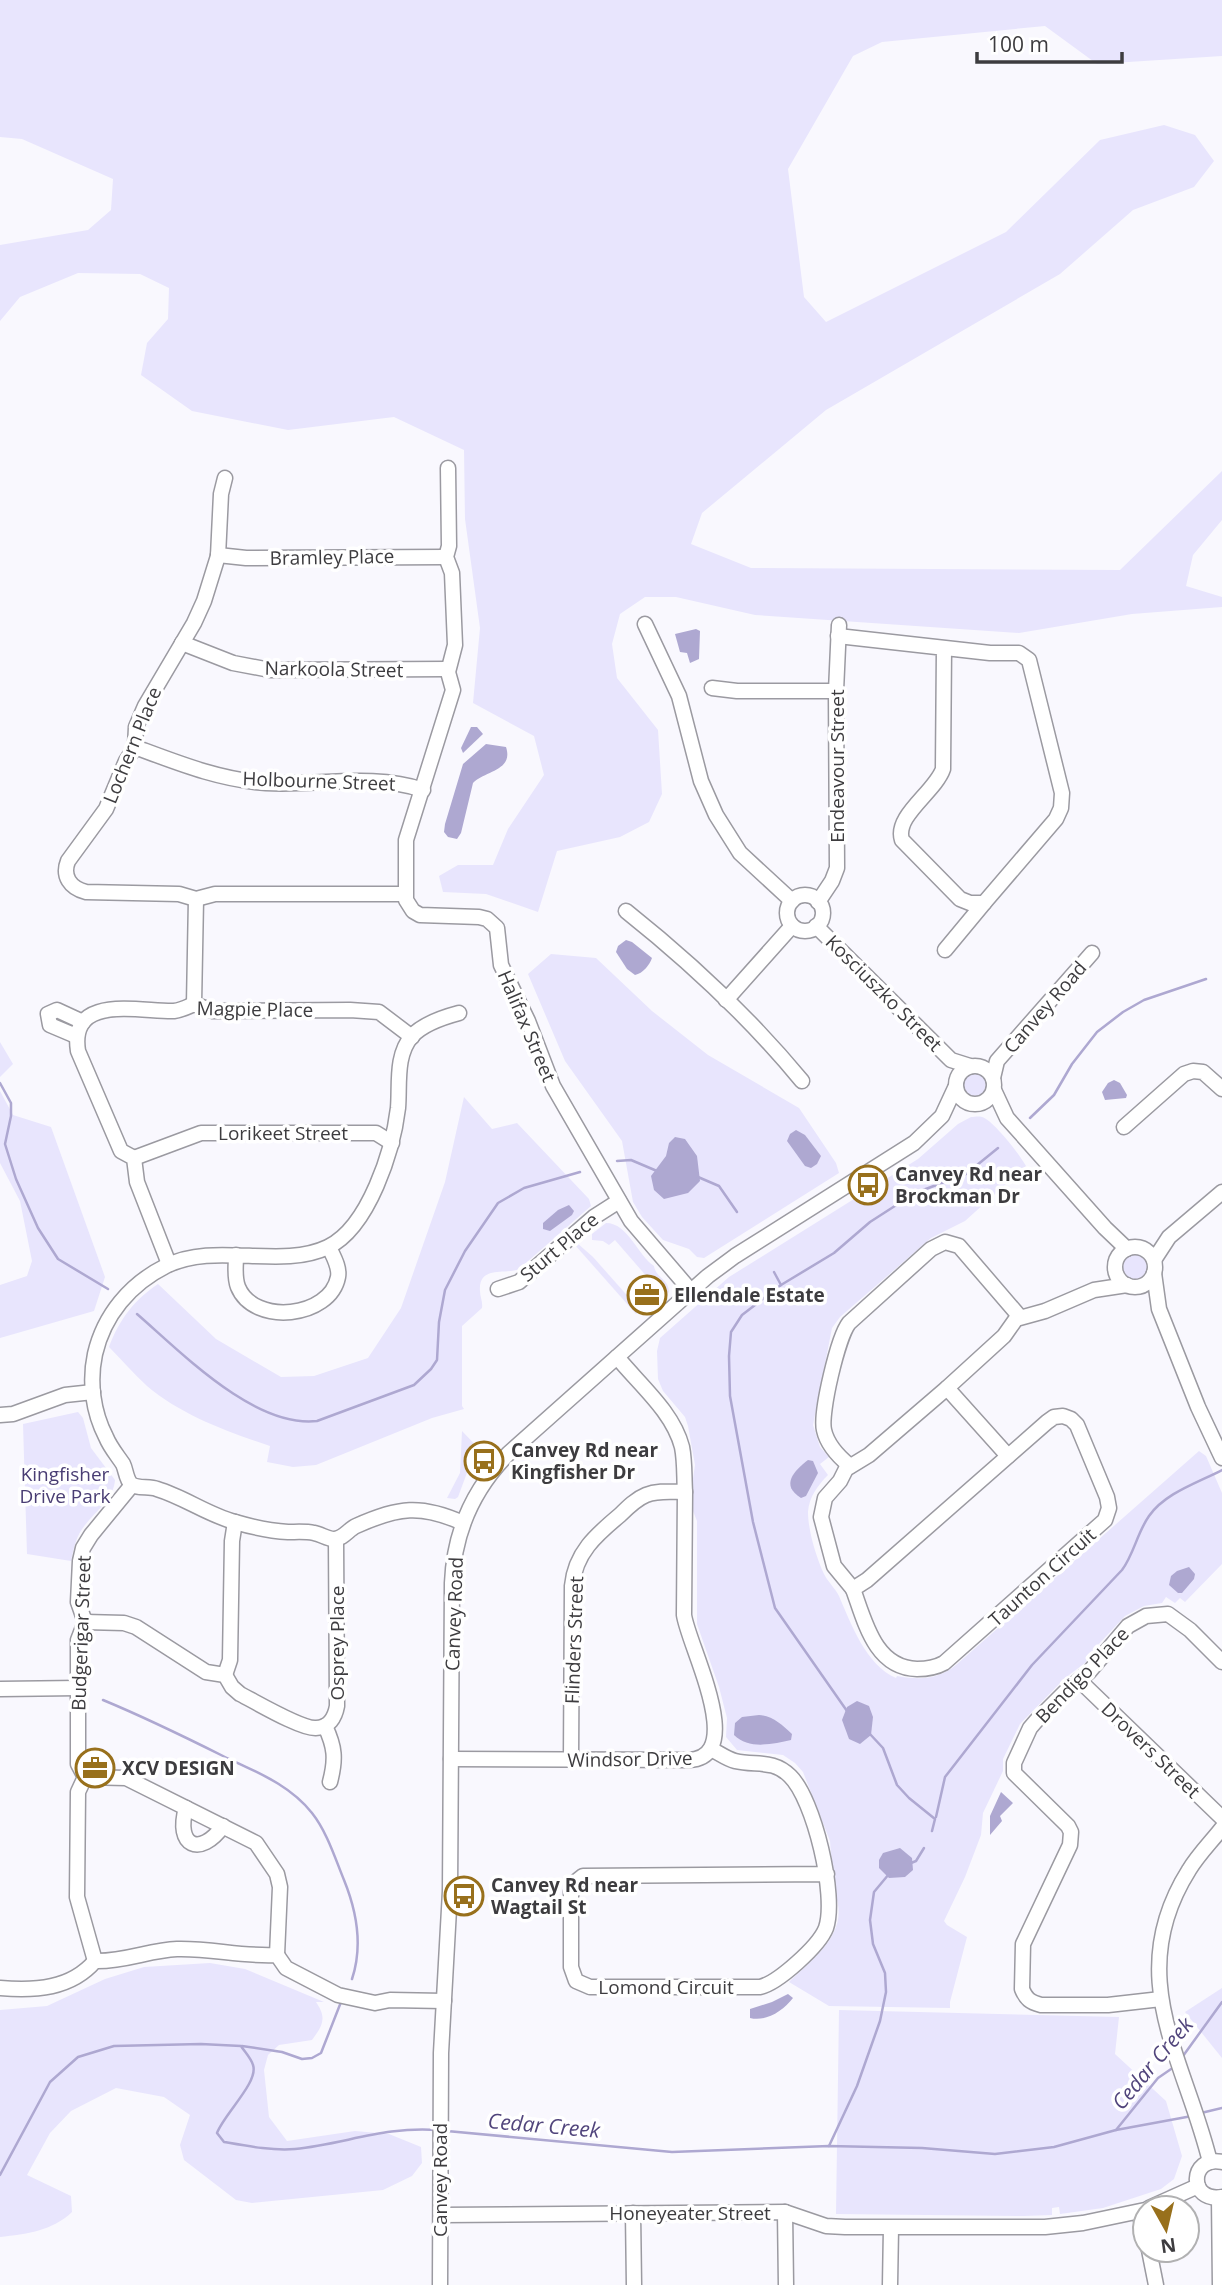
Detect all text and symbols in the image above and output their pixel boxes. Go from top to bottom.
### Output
scale bar [977,21,1122,65]
text: 100 m [988,30,1049,58]
street label: Bramley Place [269,543,395,571]
street label: Narkoola Street [264,655,404,683]
street label: Lochern Place [97,683,167,807]
street label: Endeavour Street [824,689,850,843]
street label: Holbourne Street [242,765,396,797]
street label: Kosciuszko Street [820,929,948,1057]
street label: Canvey Road [998,955,1092,1059]
street label: Halifax Street [492,966,562,1086]
street label: Magpie Place [197,995,313,1023]
street label: Lorikeet Street [218,1120,348,1146]
place label: Canvey Rd near Brockman Dr [895,1161,1043,1209]
bus stop icon: Canvey Rd near Brockman Dr [847,1164,889,1206]
street label: Sturt Place [514,1207,604,1287]
office icon: Ellendale Estate [626,1274,668,1316]
place label: Ellendale Estate [674,1282,825,1308]
place label: Canvey Rd near Kingfisher Dr [511,1437,659,1485]
bus stop icon: Canvey Rd near Kingfisher Dr [463,1440,505,1482]
park label: Kingfisher Drive Park [19,1461,111,1509]
street label: Taunton Circuit [983,1522,1101,1632]
street label: Budgerigar Street [65,1555,97,1711]
street label: Canvey Road [439,1557,469,1671]
street label: Flinders Street [559,1575,589,1705]
street label: Osprey Place [324,1586,350,1700]
street label: Bendigo Place [1029,1621,1135,1729]
street label: Drovers Street [1096,1696,1206,1804]
street label: Windsor Drive [567,1745,693,1773]
office icon: XCV DESIGN [74,1747,116,1789]
place label: XCV DESIGN [122,1755,235,1781]
place label: Canvey Rd near Wagtail St [491,1872,639,1920]
bus stop icon: Canvey Rd near Wagtail St [443,1875,485,1917]
street label: Lomond Circuit [598,1974,734,2000]
water label: Cedar Creek [1105,2010,1199,2115]
water label: Cedar Creek [487,2106,602,2144]
street label: Canvey Road [427,2123,453,2237]
north arrow [1131,2194,1201,2264]
street label: Honeyeater Street [609,2200,771,2226]
text: N [1159,2232,1178,2260]

